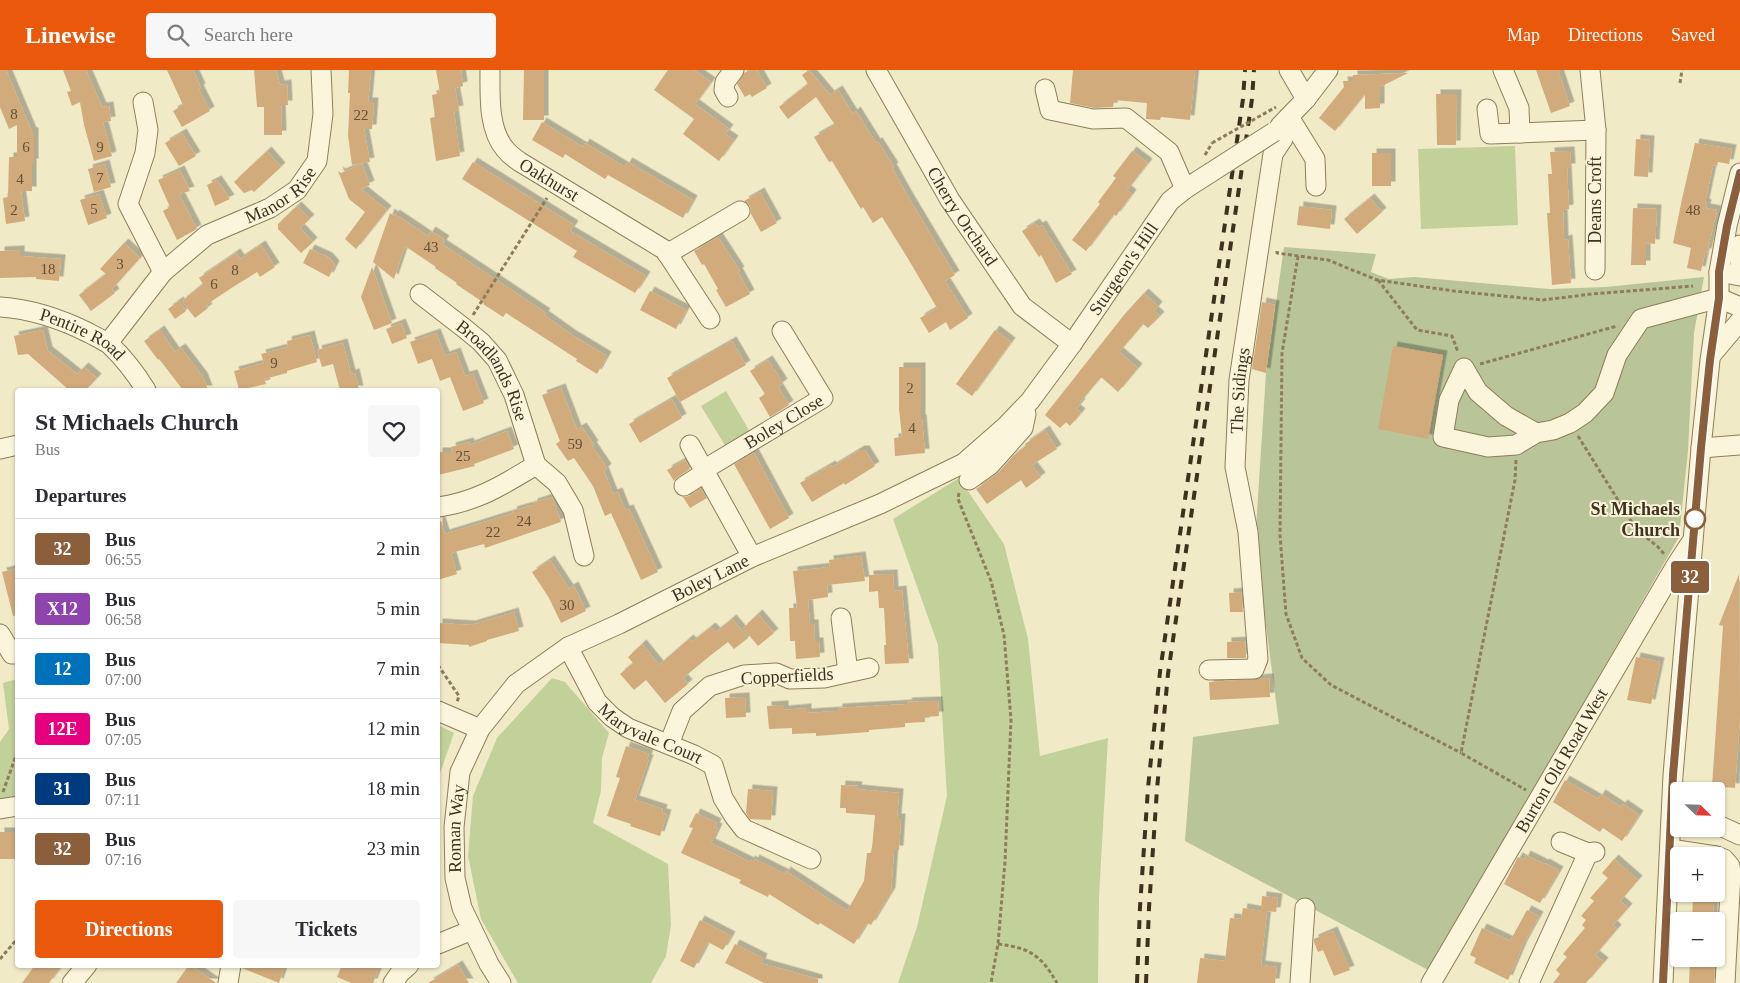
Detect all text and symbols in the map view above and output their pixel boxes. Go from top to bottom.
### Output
search box [146,13,496,58]
icon: search [164,21,192,49]
text: Linewise [25,22,116,48]
text: Search here [204,24,293,45]
text: Map [1507,25,1540,45]
text: Directions [1568,25,1643,45]
text: Saved [1671,25,1715,45]
house number: 8 [10,106,18,122]
house number: 22 [354,107,369,123]
house number: 6 [22,139,30,155]
house number: 9 [96,139,104,155]
street label: Oakhurst [516,154,583,205]
street label: Deans Croft [1585,156,1605,244]
street label: Manor Rise [242,163,320,227]
street label: Cherry Orchard [923,163,1002,269]
house number: 7 [96,170,104,186]
house number: 4 [16,171,24,187]
house number: 5 [90,201,98,217]
house number: 2 [10,202,18,218]
house number: 48 [1686,202,1701,218]
street label: Sturgeon's Hill [1085,219,1162,319]
house number: 43 [424,239,439,255]
house number: 3 [116,256,124,272]
house number: 18 [41,261,56,277]
house number: 8 [231,262,239,278]
house number: 6 [210,276,218,292]
street label: Pentire Road [38,304,129,364]
street label: Broadlands Rise [452,316,532,423]
street label: The Sidings [1227,346,1254,434]
house number: 9 [270,355,278,371]
house number: 2 [906,380,914,396]
street label: Boley Close [741,390,827,453]
button: heart [368,405,420,457]
text: St Michaels Church [35,409,239,435]
house number: 4 [908,420,916,436]
house number: 59 [568,436,583,452]
text: Bus [35,441,60,458]
house number: 25 [456,448,471,464]
text: Departures [35,485,126,506]
place label: St Michaels Church [1591,499,1680,540]
marker: St Michaels Church [1684,508,1706,530]
house number: 24 [517,513,532,529]
house number: 22 [486,524,501,540]
text: Bus [105,529,136,550]
text: 2 min [376,538,420,559]
text: 32 [54,539,72,559]
street label: Boley Lane [669,550,752,606]
text: 06:55 [105,551,141,568]
line badge: 32 [1668,561,1712,593]
text: 32 [1681,567,1699,587]
text: Bus [105,589,136,610]
house number: 30 [560,597,575,613]
text: 5 min [376,598,420,619]
text: X12 [47,599,78,619]
text: 06:58 [105,611,141,628]
text: Bus [105,649,136,670]
text: 7 min [376,658,420,679]
text: 12 [54,659,72,679]
street label: Copperfields [740,664,834,688]
text: 07:00 [105,671,141,688]
street label: Burton Old Road West [1511,685,1612,836]
street label: Maryvale Court [594,699,706,768]
text: Bus [105,709,136,730]
text: 12 min [367,718,420,739]
text: 12E [47,719,78,739]
text: 07:05 [105,731,141,748]
text: Bus [105,769,136,790]
text: 18 min [367,778,420,799]
text: 31 [54,779,72,799]
north arrow [1670,782,1725,838]
map controls [1670,782,1725,967]
street label: Roman Way [444,783,469,873]
text: 07:11 [105,791,141,808]
text: Bus [105,829,136,850]
text: 23 min [367,838,420,859]
text: 32 [54,839,72,859]
button: + [1670,847,1725,902]
text: 07:16 [105,851,141,868]
button: Directions [35,900,223,958]
button: Tickets [233,900,420,958]
button: − [1670,912,1725,967]

